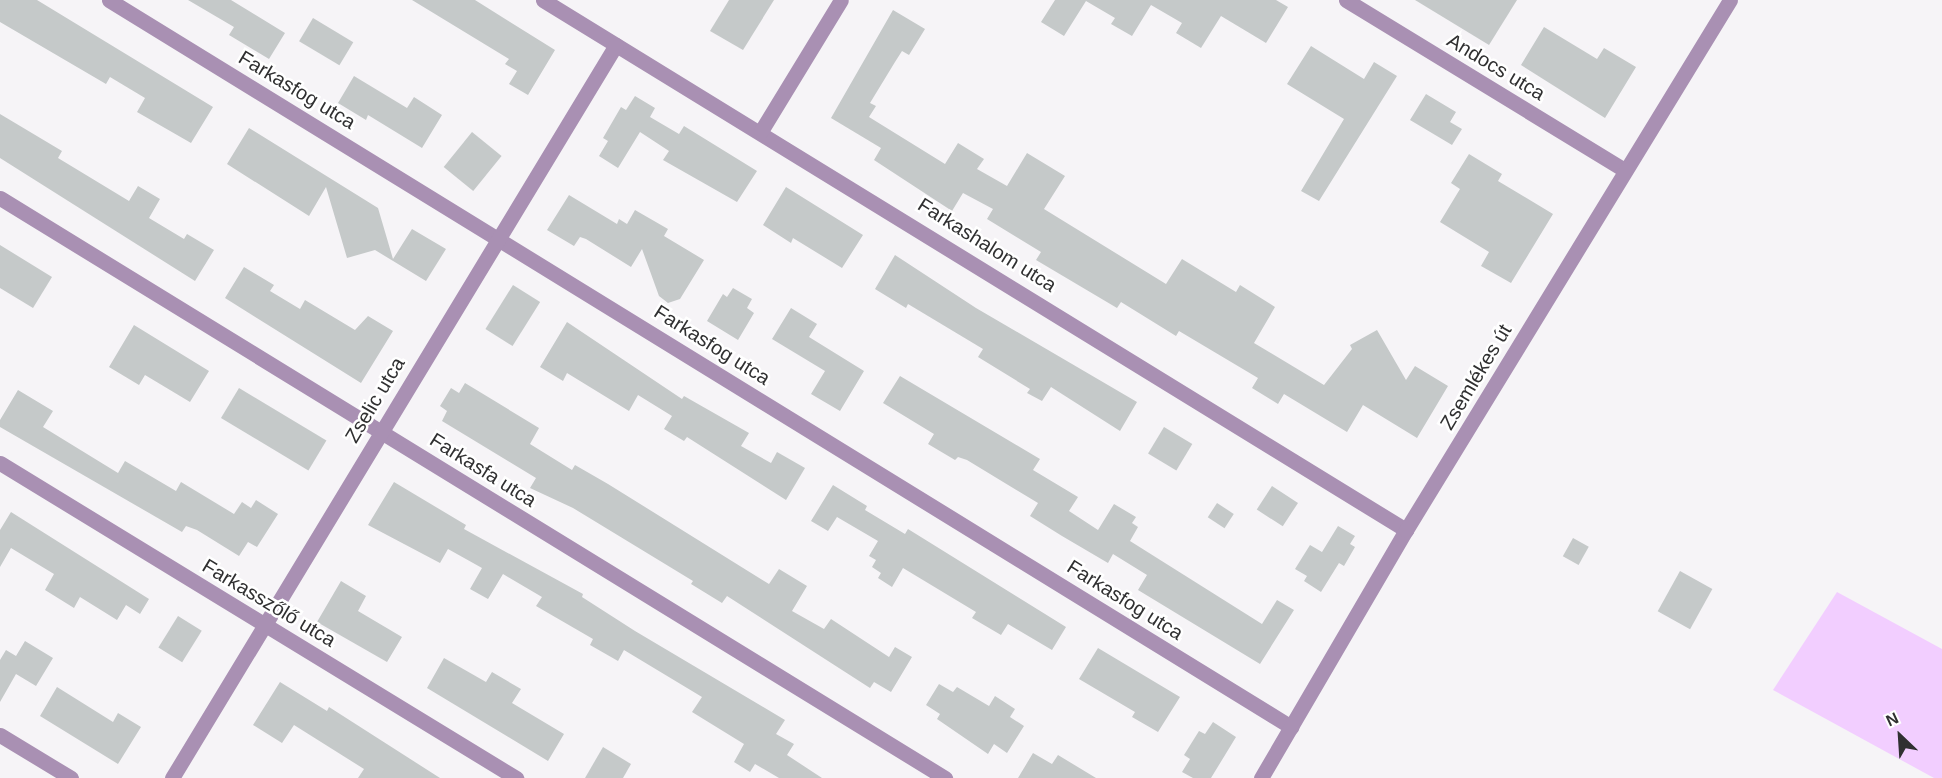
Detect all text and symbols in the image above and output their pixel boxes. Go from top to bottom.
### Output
street label: Andocs utca [1443,28,1549,106]
street label: Farkasfog utca [234,46,360,134]
street label: Farkashalom utca [913,193,1061,297]
street label: Farkasfog utca [650,300,774,390]
street label: Zsemlékes út [1435,320,1517,434]
street label: Zselic utca [340,353,410,447]
street label: Farkasfa utca [425,428,541,512]
street label: Farkasszőlő utca [198,554,340,652]
street label: Farkasfog utca [1063,555,1187,645]
north arrow [1870,706,1930,766]
text: N [1883,709,1901,729]

